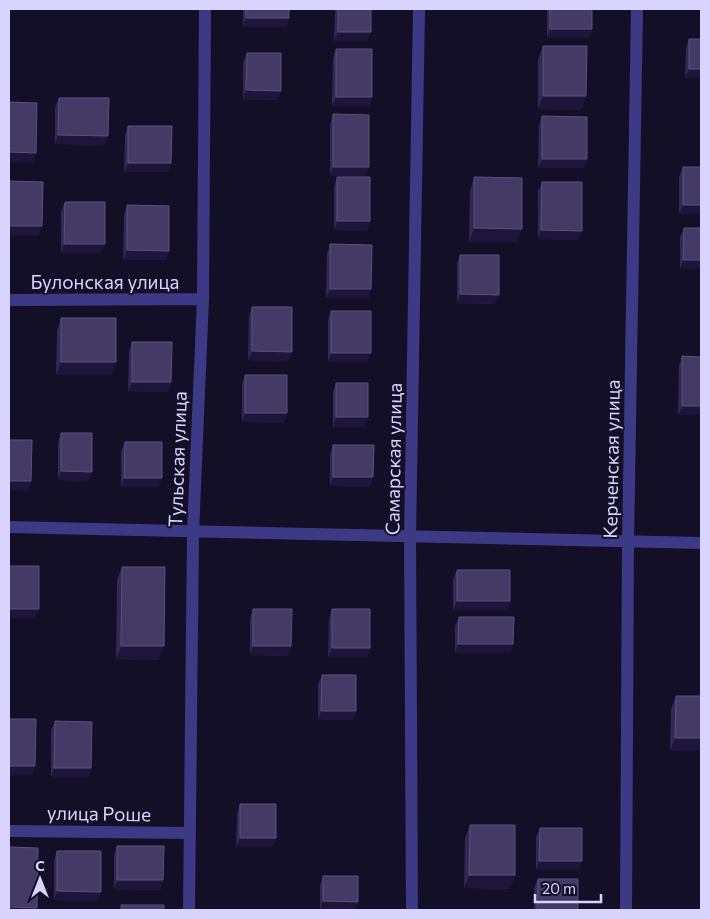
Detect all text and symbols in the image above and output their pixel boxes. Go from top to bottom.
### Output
street label: Булонская улица [31,270,179,293]
street label: Керченская улица [598,379,624,539]
street label: Самарская улица [380,383,406,535]
street label: Тульская улица [163,391,191,527]
street label: улица Роше [47,801,151,825]
north arrow [15,854,65,904]
text: С [35,857,45,874]
scale bar [535,872,601,904]
text: 20 m [542,879,576,897]

